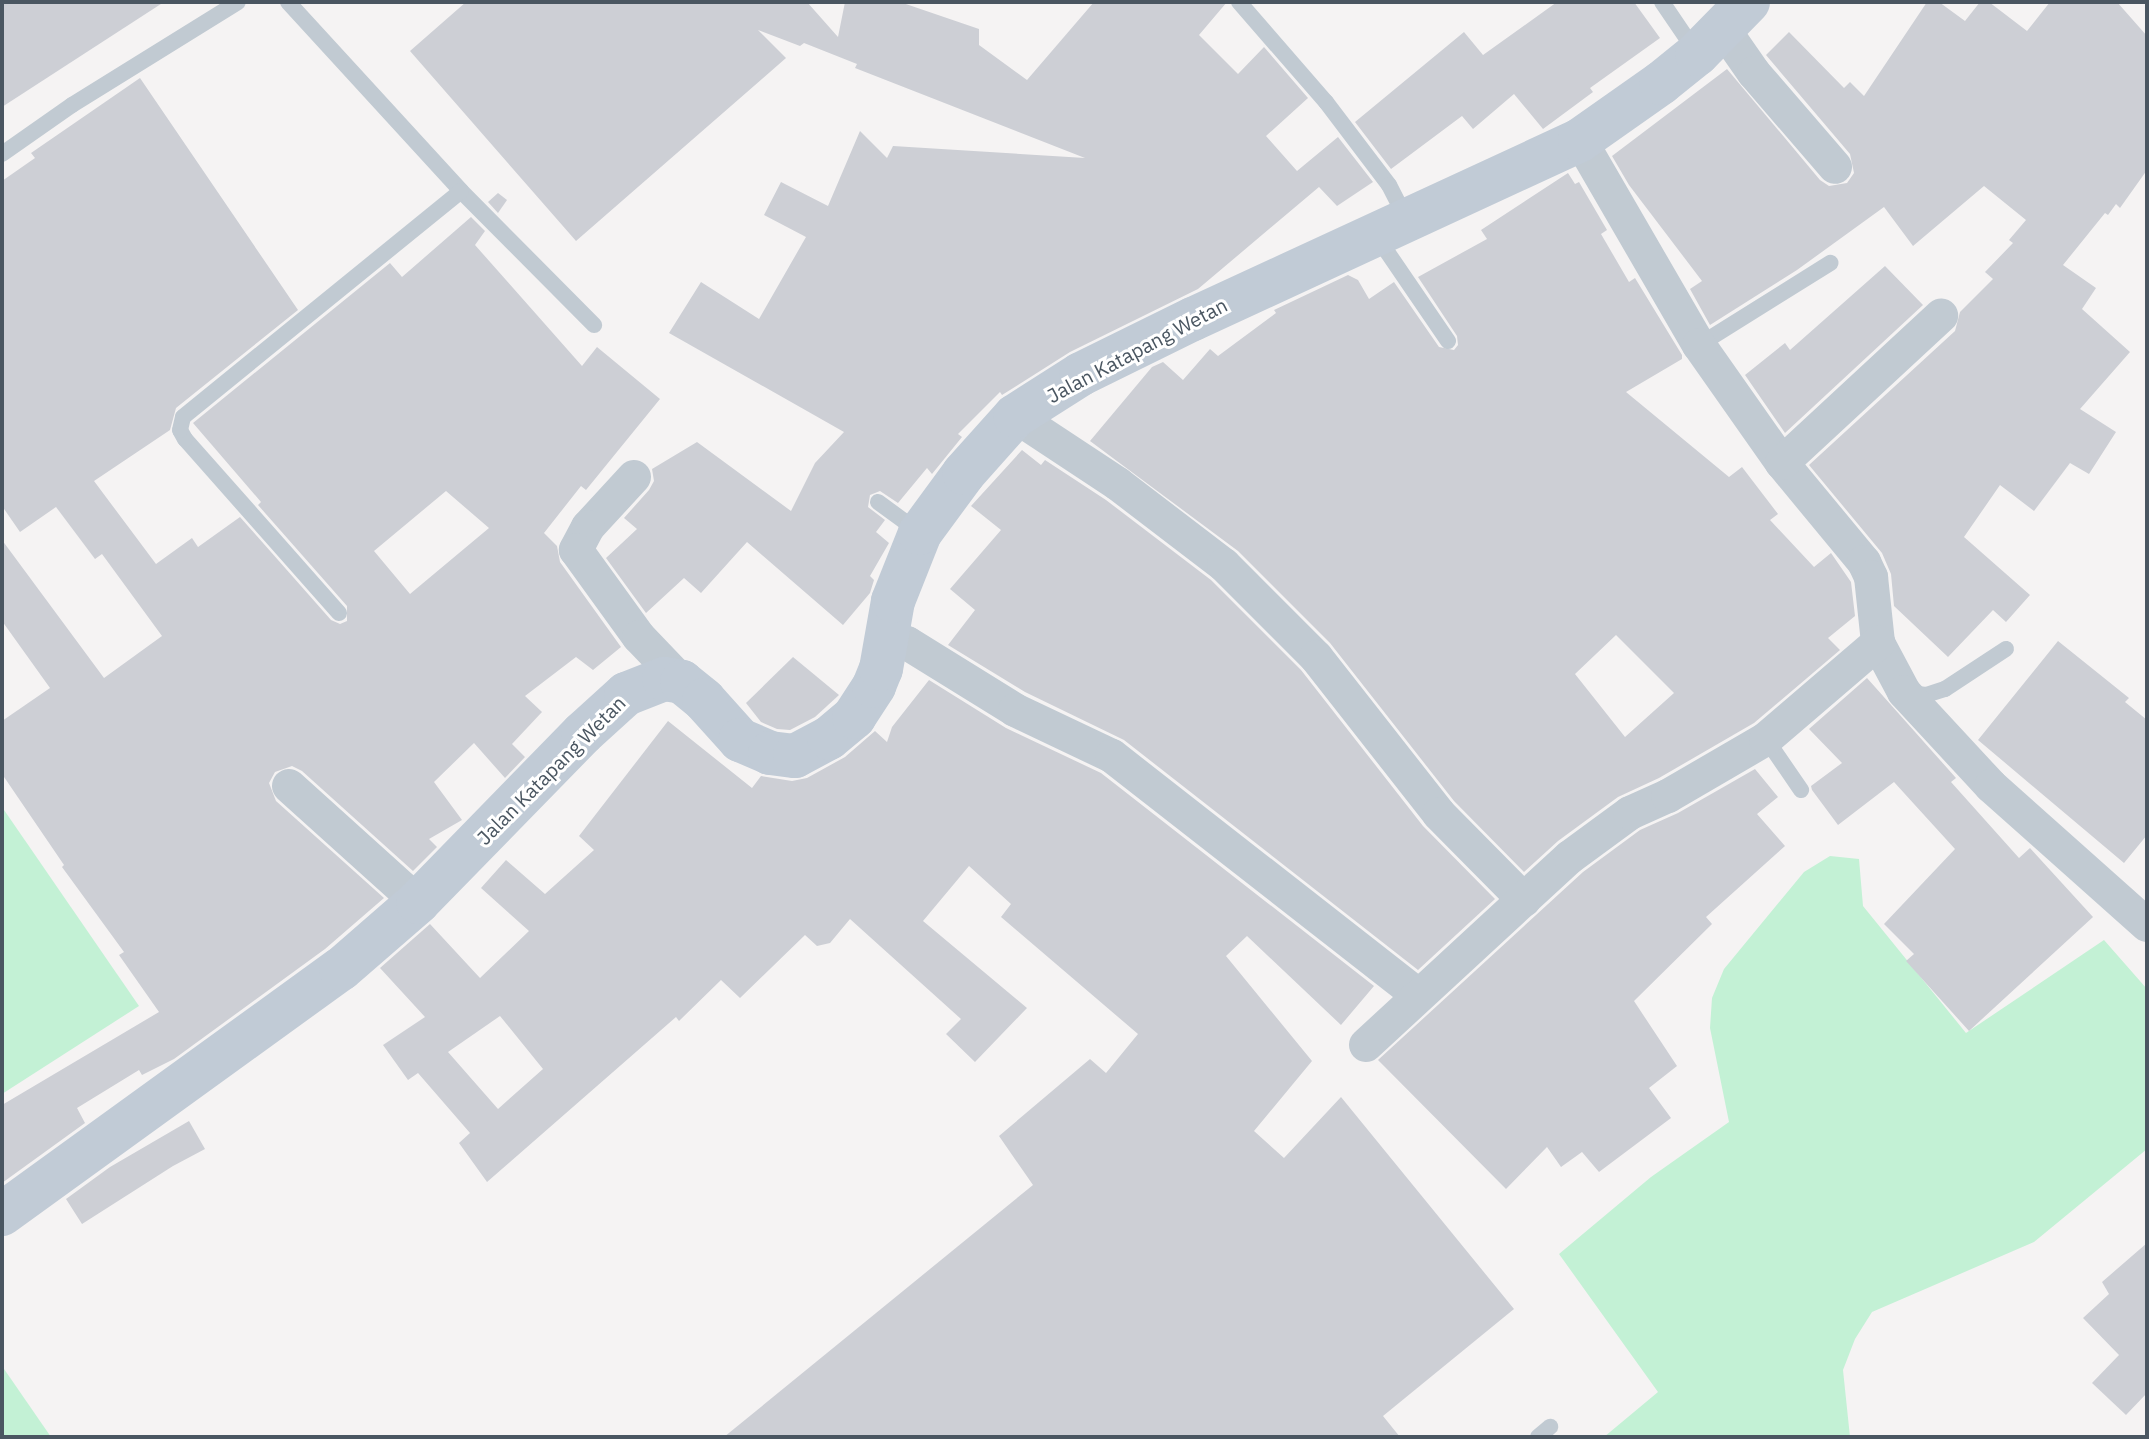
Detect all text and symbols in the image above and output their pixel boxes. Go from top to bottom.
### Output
street label: Jalan Katapang Wetan [1043,292,1231,408]
street label: Jalan Katapang Wetan [472,691,630,849]

